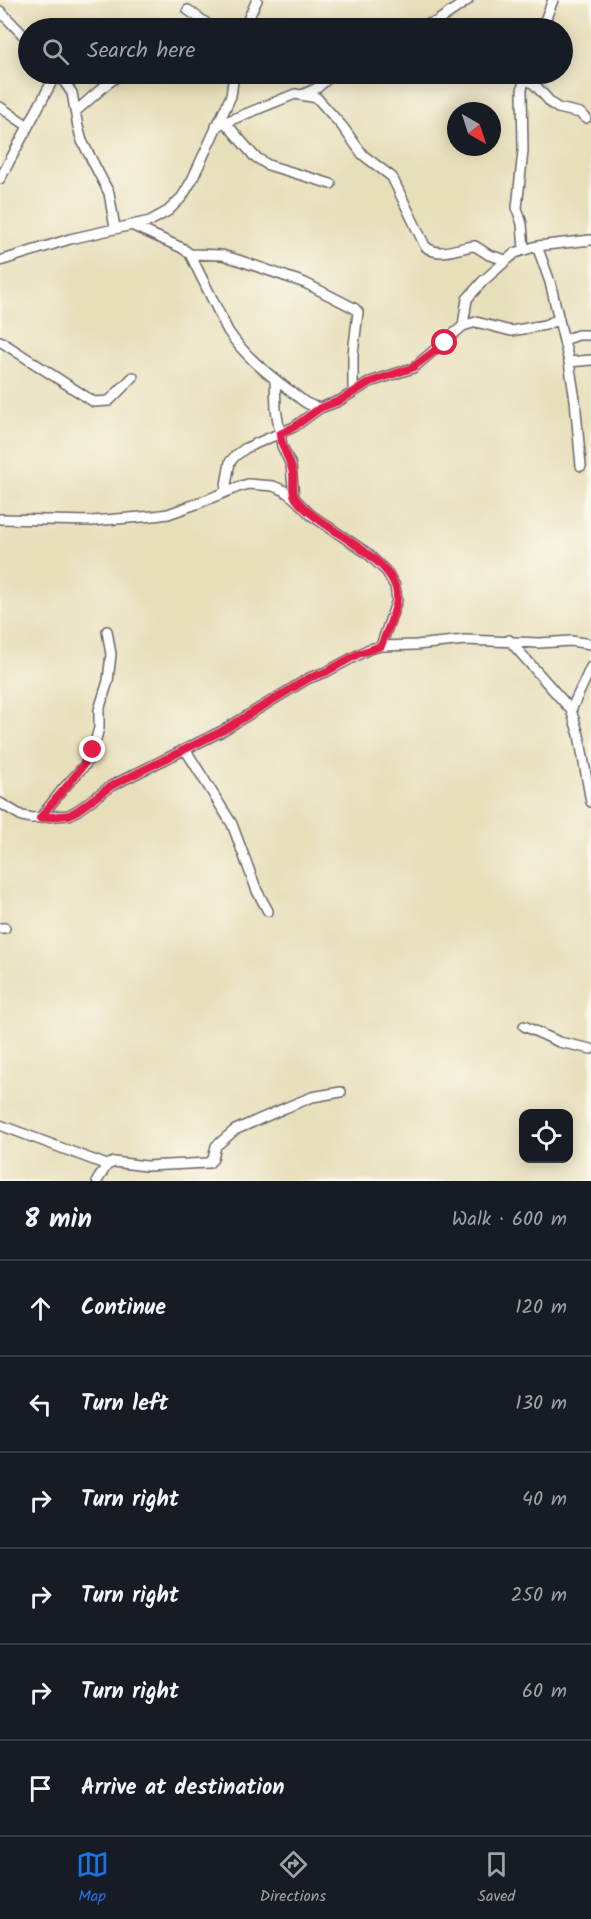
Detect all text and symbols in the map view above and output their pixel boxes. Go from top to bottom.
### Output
search box [18,18,573,84]
text: Search here [87,34,195,69]
icon: search [39,35,72,68]
north arrow [447,102,501,156]
route start [431,329,457,355]
route end [79,736,105,762]
map controls [519,1109,573,1163]
button: locate [519,1109,573,1163]
text: 8 min [24,1199,92,1241]
text: Walk · 600 m [452,1204,567,1236]
text: Continue [81,1291,166,1326]
icon: ahead [24,1292,57,1325]
text: 120 m [515,1292,567,1324]
text: Turn left [81,1387,168,1422]
icon: left [24,1388,57,1421]
text: 130 m [515,1388,567,1420]
text: Turn right [81,1483,179,1518]
icon: right [24,1484,57,1517]
text: 40 m [522,1484,567,1516]
text: Turn right [81,1579,179,1614]
icon: right [24,1580,57,1613]
text: 250 m [511,1580,567,1612]
text: Turn right [81,1675,179,1710]
icon: right [24,1676,57,1709]
text: 60 m [522,1676,567,1708]
text: Arrive at destination [81,1771,284,1806]
icon: arrive [24,1772,57,1805]
tab: Map [76,1848,109,1909]
tab: Directions [260,1848,326,1909]
tab: Saved [477,1848,515,1909]

